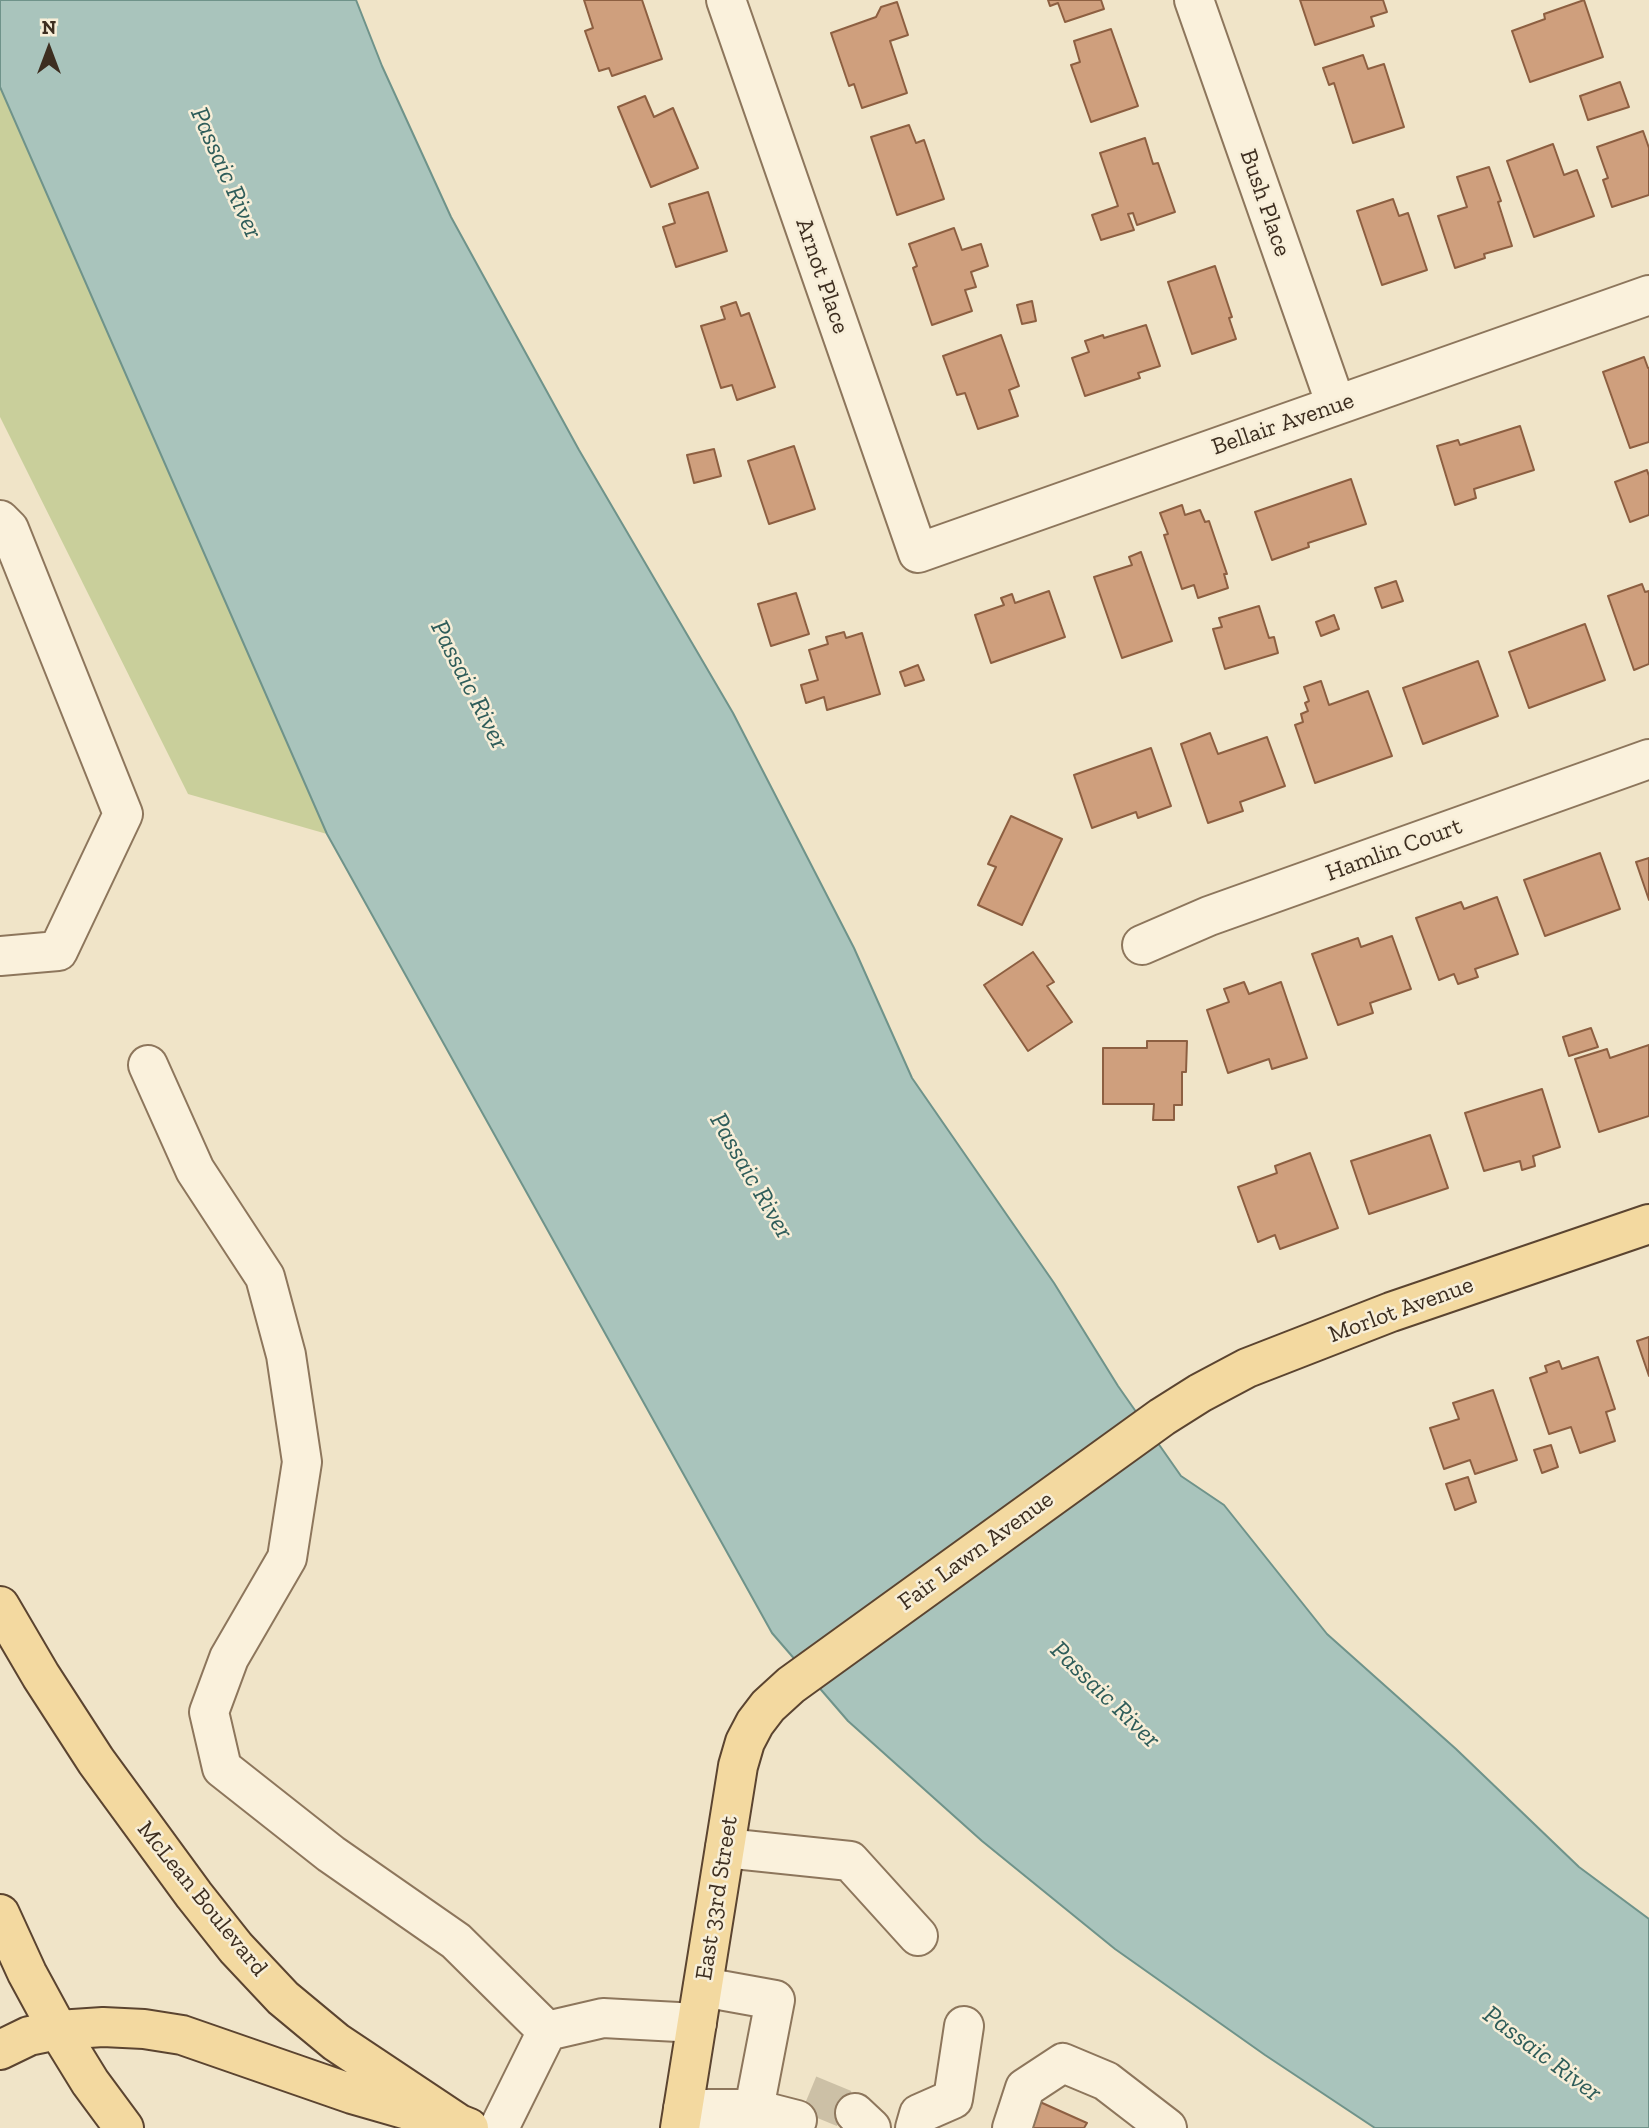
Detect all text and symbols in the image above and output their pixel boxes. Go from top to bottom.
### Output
north arrow [14,14,84,84]
text: N [42,16,56,39]
water label: Passaic River [183,103,269,243]
street label: Bush Place [1233,146,1297,260]
street label: Arnot Place [789,215,855,337]
street label: Bellair Avenue [1208,386,1358,462]
water label: Passaic River [423,615,515,755]
street label: Hamlin Court [1322,812,1466,888]
water label: Passaic River [702,1107,800,1245]
street label: Morlot Avenue [1325,1270,1477,1350]
street label: Fair Lawn Avenue [893,1485,1059,1617]
water label: Passaic River [1044,1635,1166,1755]
street label: East 33rd Street [690,1814,744,1982]
street label: McLean Boulevard [131,1816,273,1982]
water label: Passaic River [1477,1999,1607,2109]

